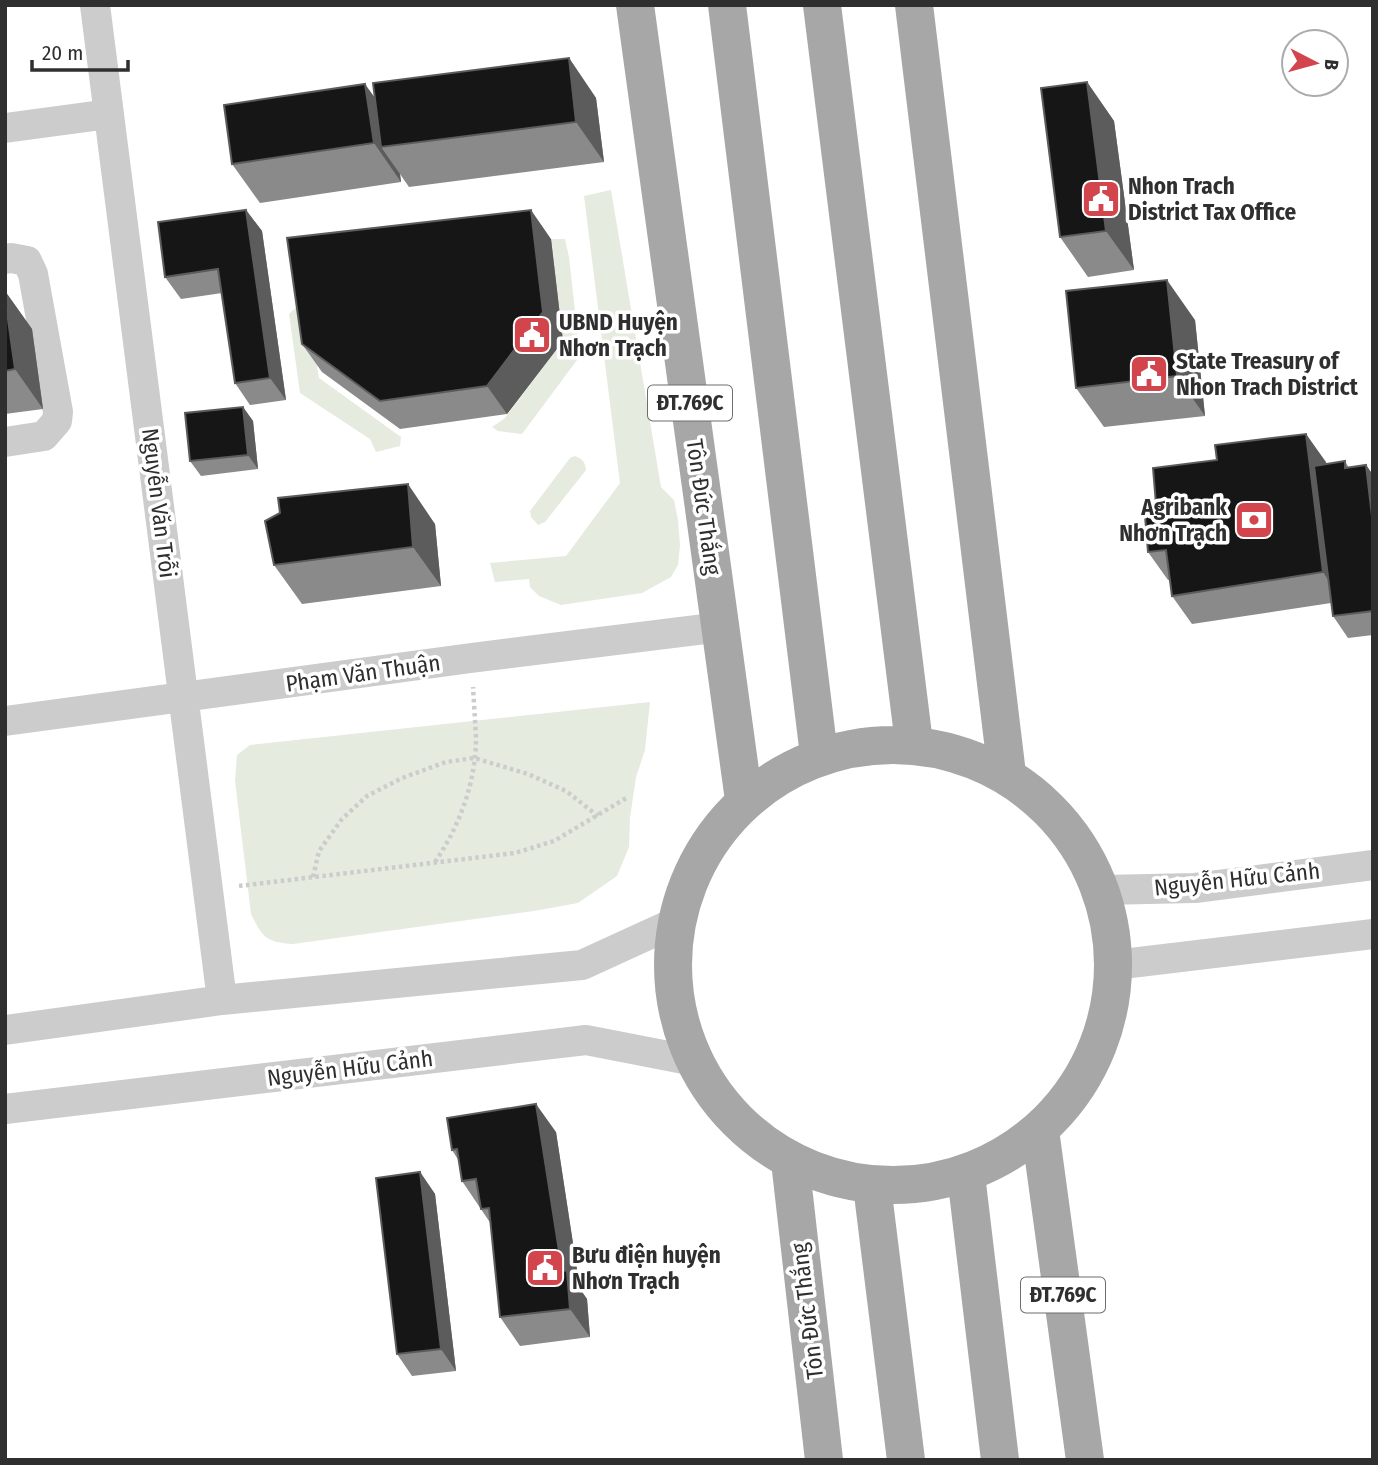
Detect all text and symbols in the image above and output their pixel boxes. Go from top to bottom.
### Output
scale bar [32,28,128,72]
north arrow [1280,28,1350,98]
text: 20 m [42,40,83,66]
text: B [1319,58,1343,72]
place label: Nhon Trach District Tax Office [1128,172,1296,226]
public building icon: Nhon Trach District Tax Office [1080,178,1122,220]
place label: UBND Huyện Nhơn Trạch [559,308,678,362]
public building icon: UBND Huyện Nhơn Trạch [511,314,553,356]
place label: State Treasury of Nhon Trach District [1176,347,1359,401]
public building icon: State Treasury of Nhon Trach District [1128,353,1170,395]
road number: ĐT.769C [648,386,732,420]
street label: Nguyễn Văn Trỗi [136,427,182,579]
street label: Tôn Đức Thắng [681,437,728,577]
place label: Agribank Nhơn Trạch [1119,493,1227,547]
bank icon: Agribank Nhơn Trạch [1233,499,1275,541]
street label: Phạm Văn Thuận [284,648,442,698]
street label: Nguyễn Hữu Cảnh [1153,856,1321,902]
street label: Nguyễn Hữu Cảnh [266,1044,434,1092]
place label: Bưu điện huyện Nhơn Trạch [572,1241,721,1295]
street label: Tôn Đức Thắng [784,1241,829,1381]
public building icon: Bưu điện huyện Nhơn Trạch [524,1247,566,1289]
road number: ĐT.769C [1021,1278,1105,1312]

